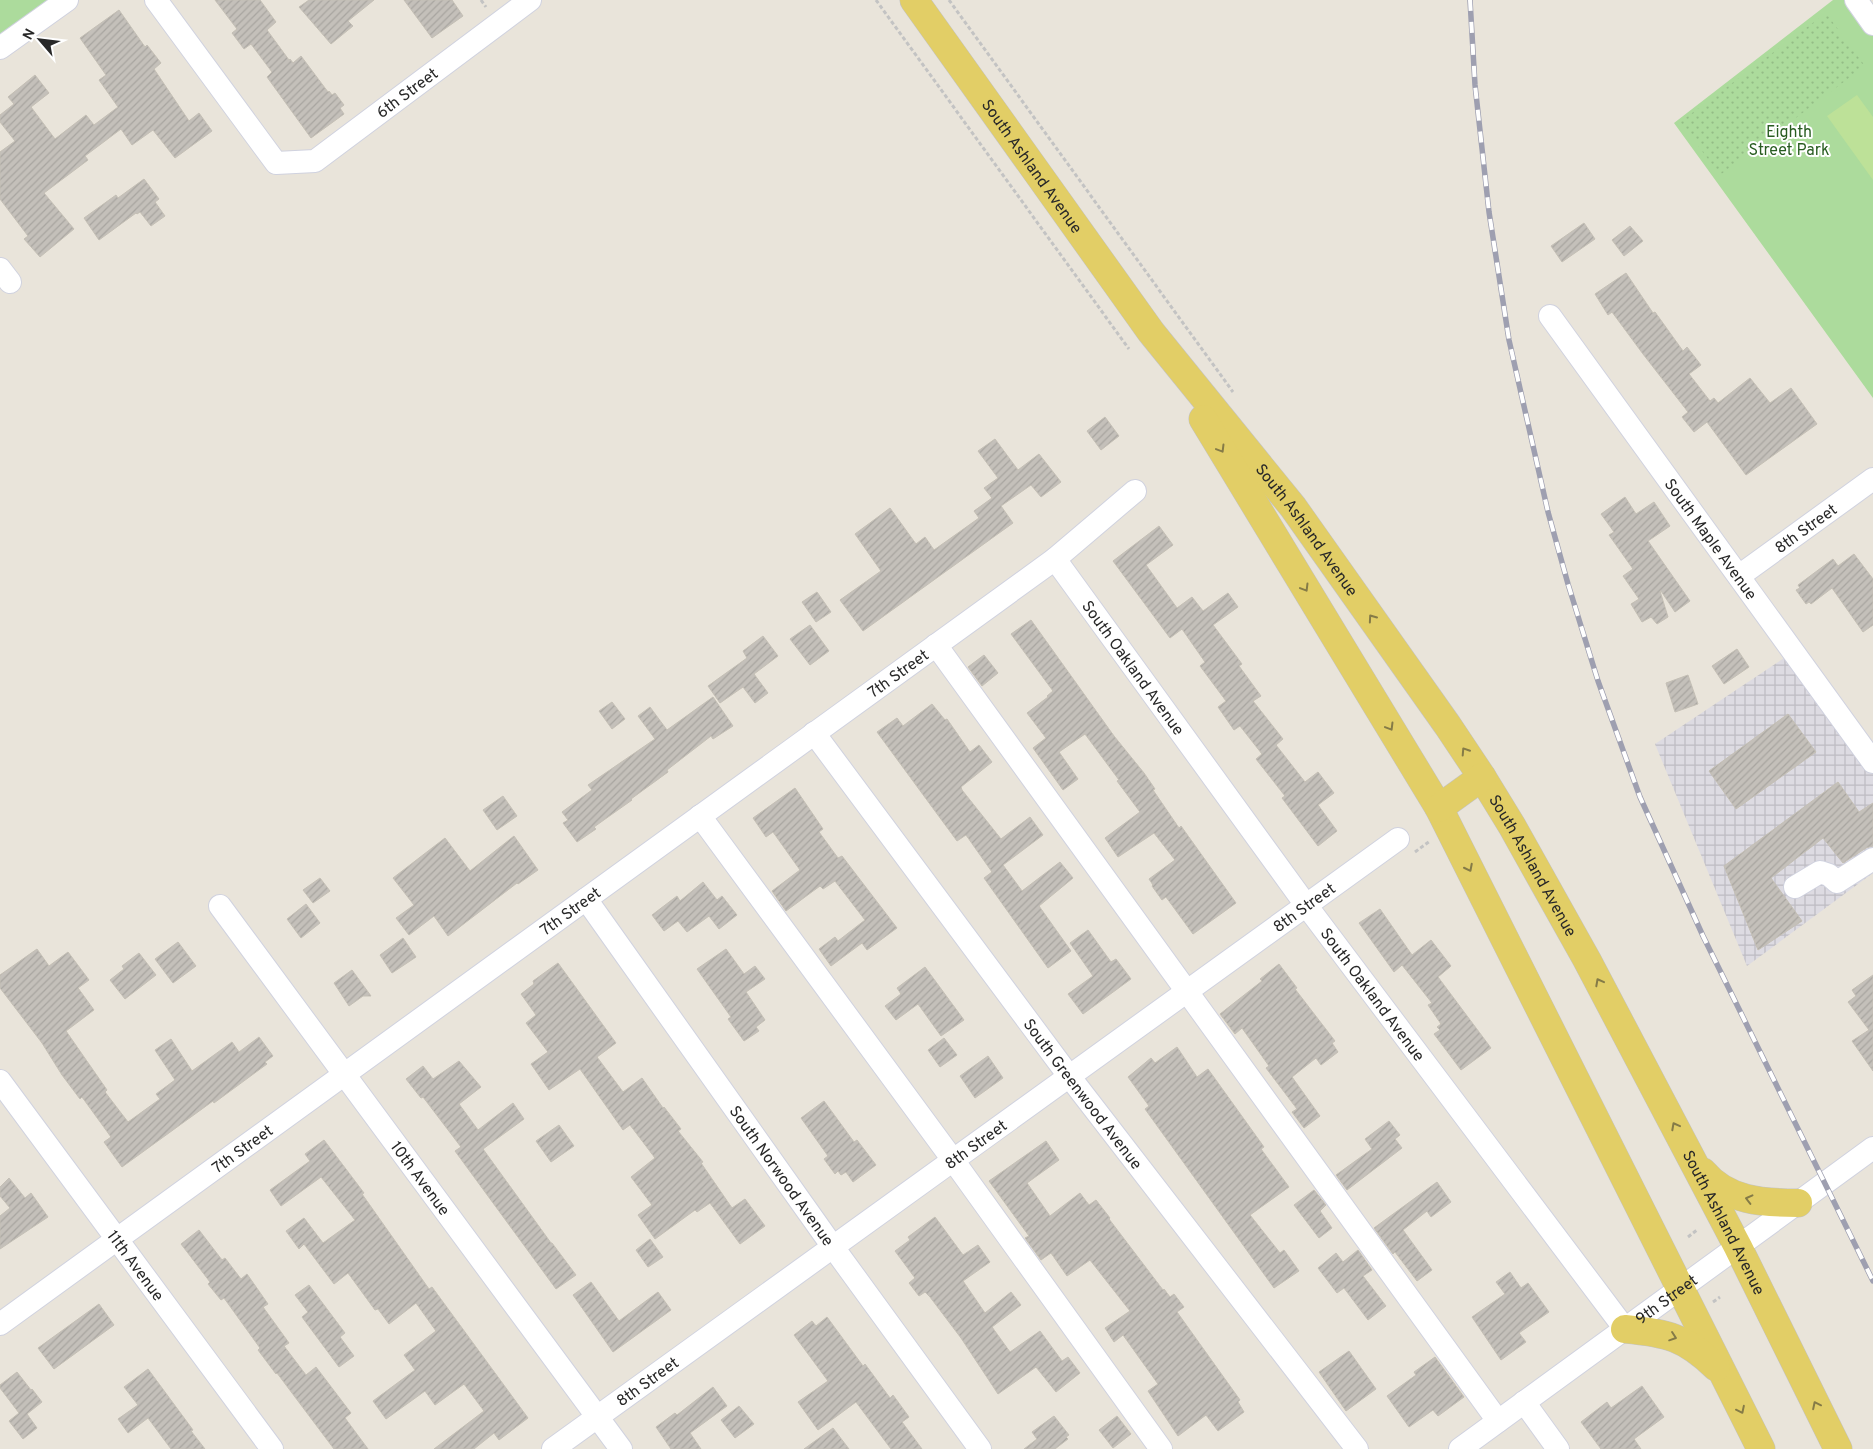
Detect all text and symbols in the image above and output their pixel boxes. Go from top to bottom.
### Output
north arrow [15,15,65,65]
text: N [20,26,40,43]
street label: 6th Street [373,64,443,124]
street label: South Ashland Avenue [976,96,1086,238]
park label: Eighth Street Park [1749,123,1829,161]
one-way arrow [1215,443,1225,452]
street label: South Ashland Avenue [1250,461,1361,601]
street label: South Maple Avenue [1659,475,1760,605]
street label: 8th Street [1772,500,1842,559]
one-way arrow [1299,582,1309,591]
street label: South Oakland Avenue [1076,597,1188,740]
one-way arrow [1369,614,1378,624]
street label: 7th Street [865,646,933,703]
one-way arrow [1383,721,1393,730]
one-way arrow [1461,748,1471,757]
street label: South Ashland Avenue [1483,792,1580,941]
one-way arrow [1463,863,1473,872]
street label: 8th Street [1270,879,1340,938]
street label: 7th Street [537,884,606,941]
street label: South Oakland Avenue [1315,925,1428,1066]
one-way arrow [1595,979,1605,988]
street label: South Greenwood Avenue [1018,1015,1146,1174]
street label: South Norwood Avenue [724,1102,837,1251]
street label: 8th Street [942,1116,1012,1175]
street label: 7th Street [209,1121,278,1179]
one-way arrow [1671,1122,1681,1131]
street label: 10th Avenue [385,1138,453,1220]
street label: South Ashland Avenue [1677,1147,1768,1299]
one-way arrow [1745,1194,1754,1205]
street label: 11th Avenue [102,1227,167,1306]
street label: 9th Street [1632,1271,1702,1330]
one-way arrow [1668,1332,1677,1342]
street label: 8th Street [613,1354,683,1412]
one-way arrow [1812,1401,1822,1410]
one-way arrow [1735,1405,1745,1414]

